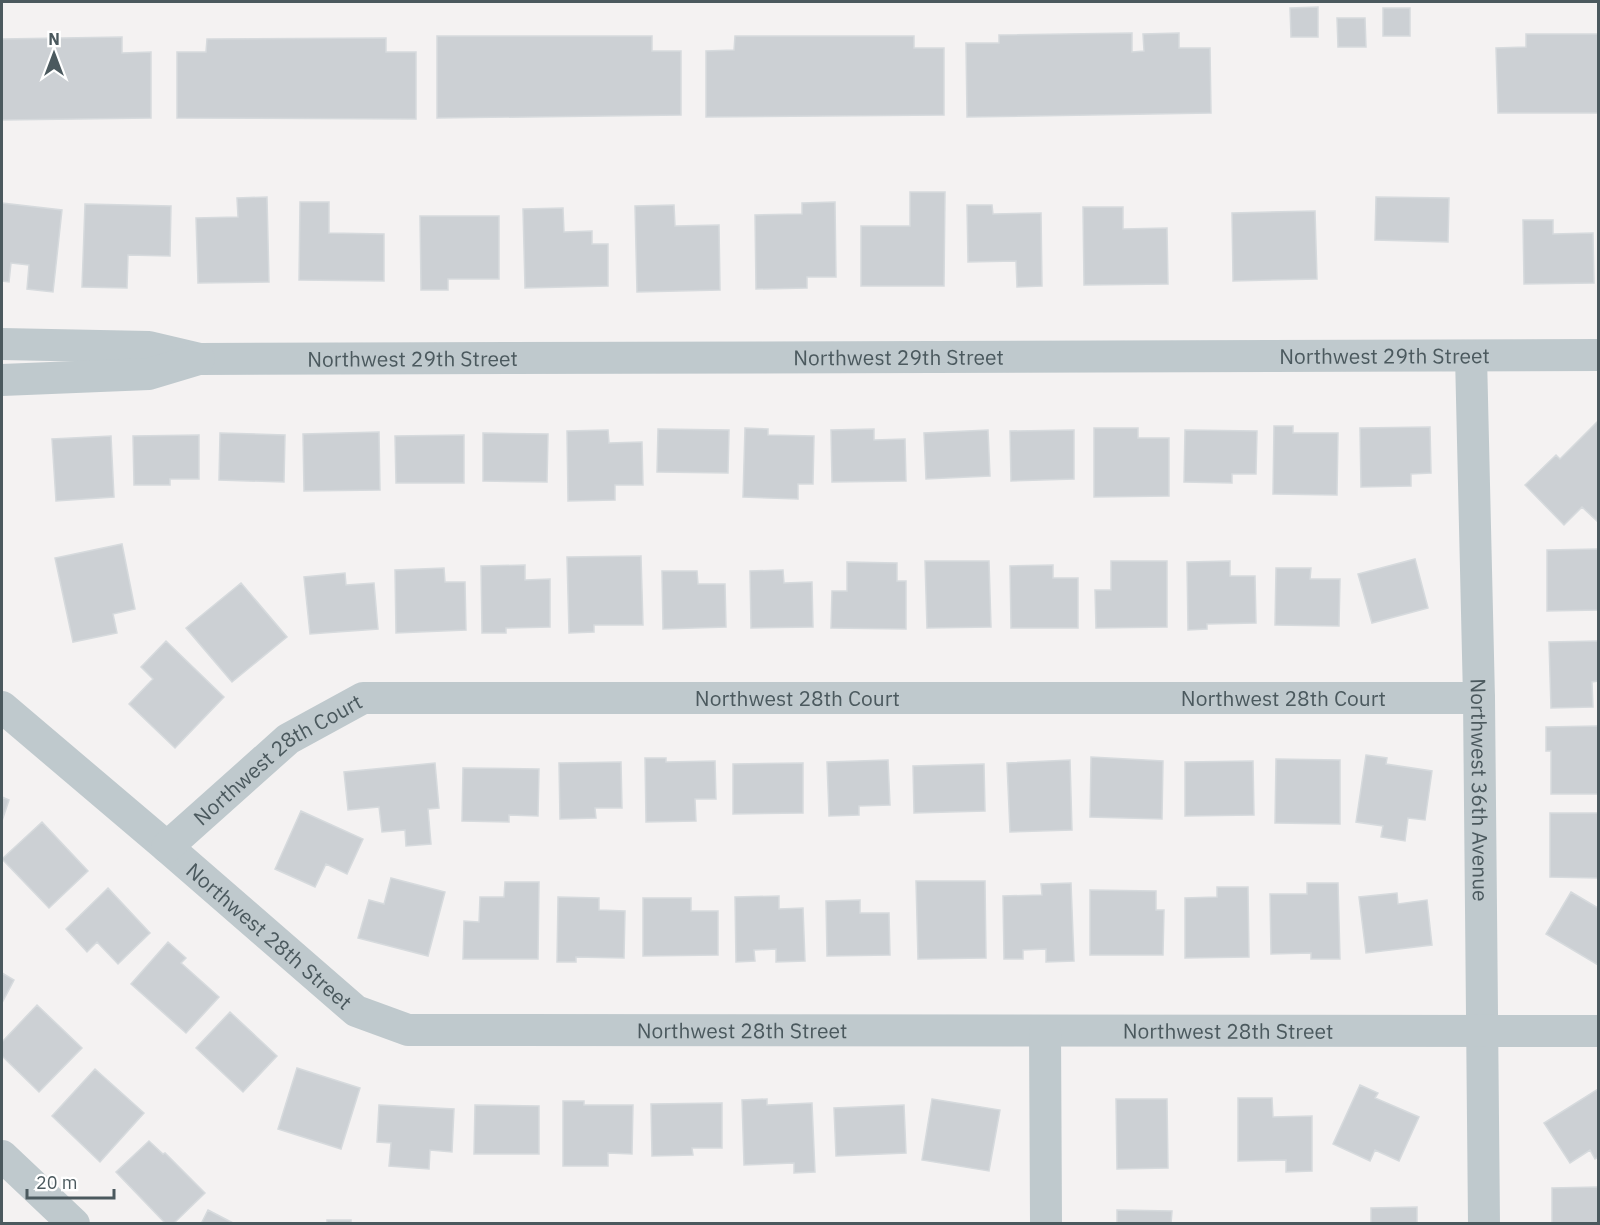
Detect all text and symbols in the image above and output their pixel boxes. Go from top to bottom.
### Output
north arrow [24,24,84,84]
text: N [48,29,60,49]
street label: Northwest 29th Street [1279,341,1490,370]
street label: Northwest 29th Street [793,343,1004,371]
street label: Northwest 29th Street [307,344,518,373]
street label: Northwest 36th Avenue [1465,678,1495,902]
street label: Northwest 28th Court [695,684,900,712]
street label: Northwest 28th Court [1181,684,1386,712]
street label: Northwest 28th Court [187,687,367,831]
street label: Northwest 28th Street [181,856,358,1016]
street label: Northwest 28th Street [637,1016,847,1044]
street label: Northwest 28th Street [1123,1017,1333,1045]
scale bar [27,1162,114,1200]
text: 20 m [36,1171,78,1194]

